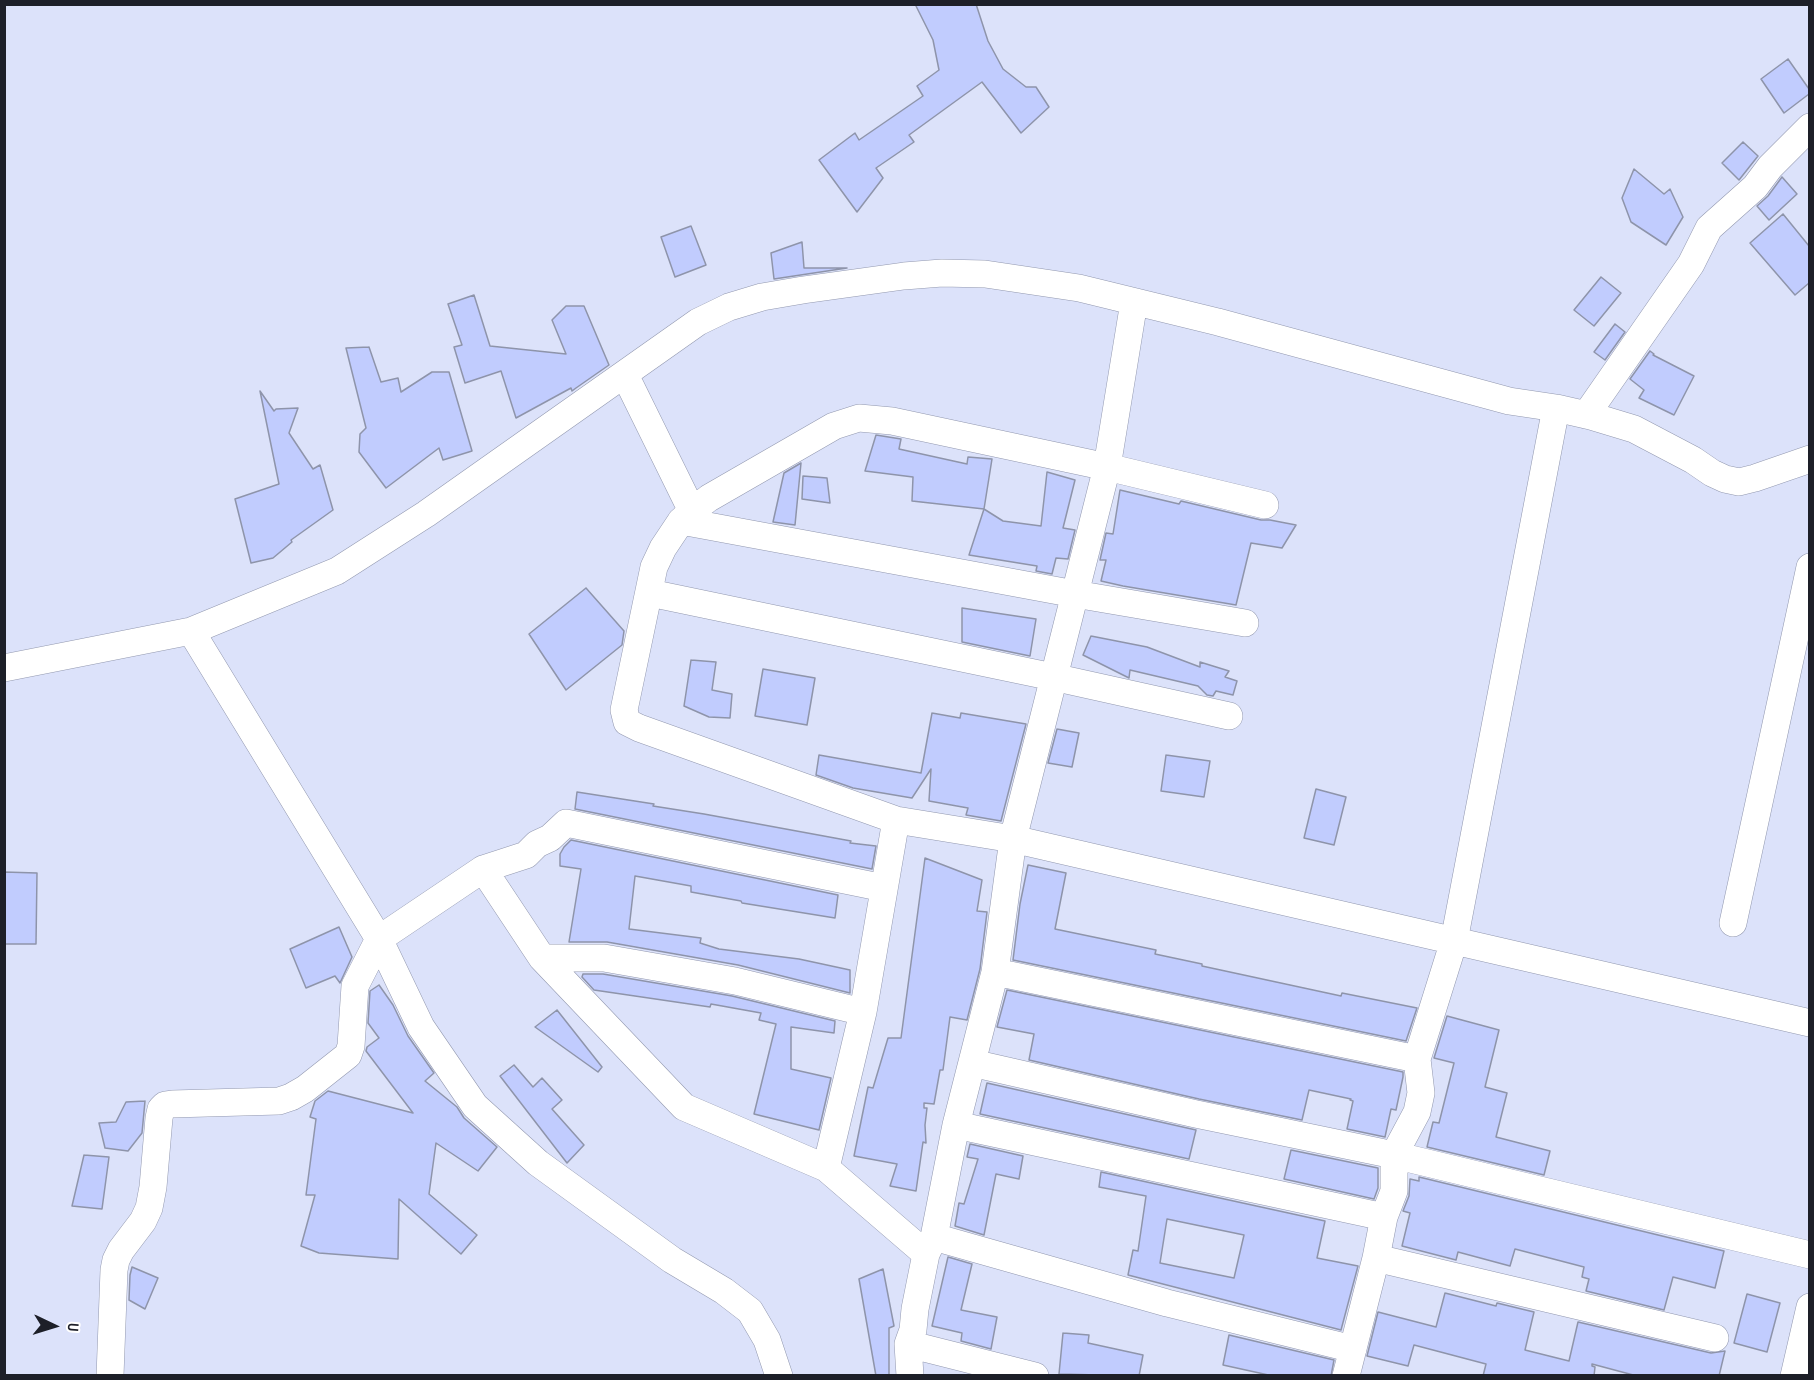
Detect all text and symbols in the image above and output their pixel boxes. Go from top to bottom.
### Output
north arrow [24,1296,84,1356]
text: U [63,1322,82,1332]

